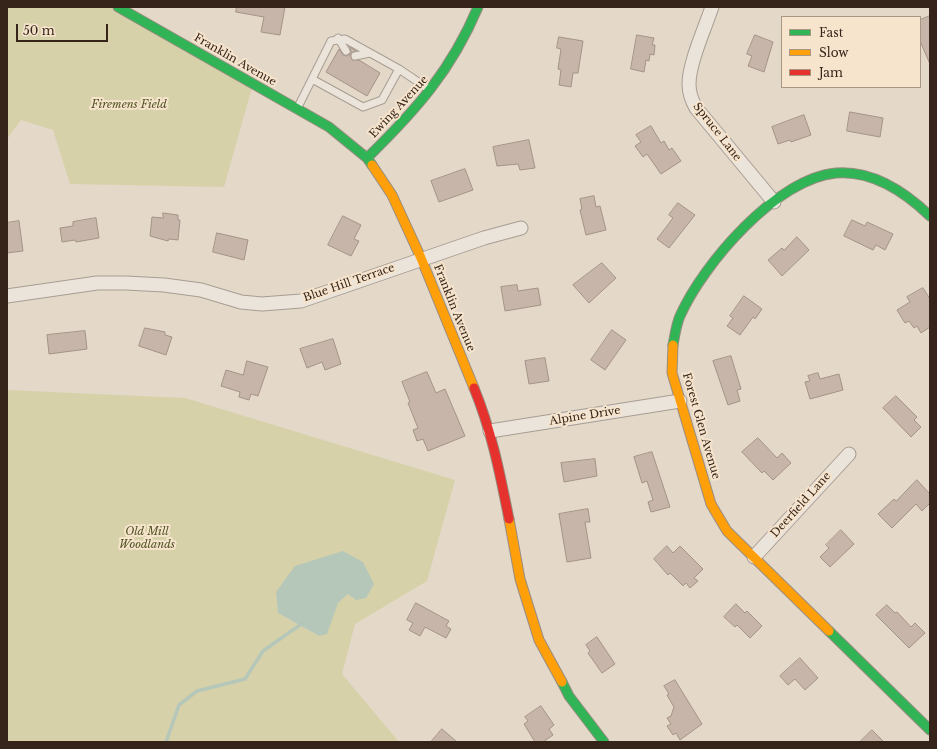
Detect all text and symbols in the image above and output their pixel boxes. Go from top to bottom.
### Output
scale bar [18,16,110,42]
legend [781,16,921,88]
text: 50 m [23,23,55,38]
text: Fast [819,25,843,40]
street label: Franklin Avenue [191,31,279,89]
text: Slow [819,45,848,60]
text: Jam [819,65,843,80]
street label: Ewing Avenue [367,73,431,141]
park label: Firemens Field [91,98,167,112]
street label: Spruce Lane [690,100,744,164]
street label: Blue Hill Terrace [302,261,396,305]
street label: Franklin Avenue [430,262,478,354]
street label: Forest Glen Avenue [680,371,722,481]
street label: Alpine Drive [549,404,621,428]
street label: Deerfield Lane [768,470,834,540]
park label: Old Mill Woodlands [119,525,175,551]

